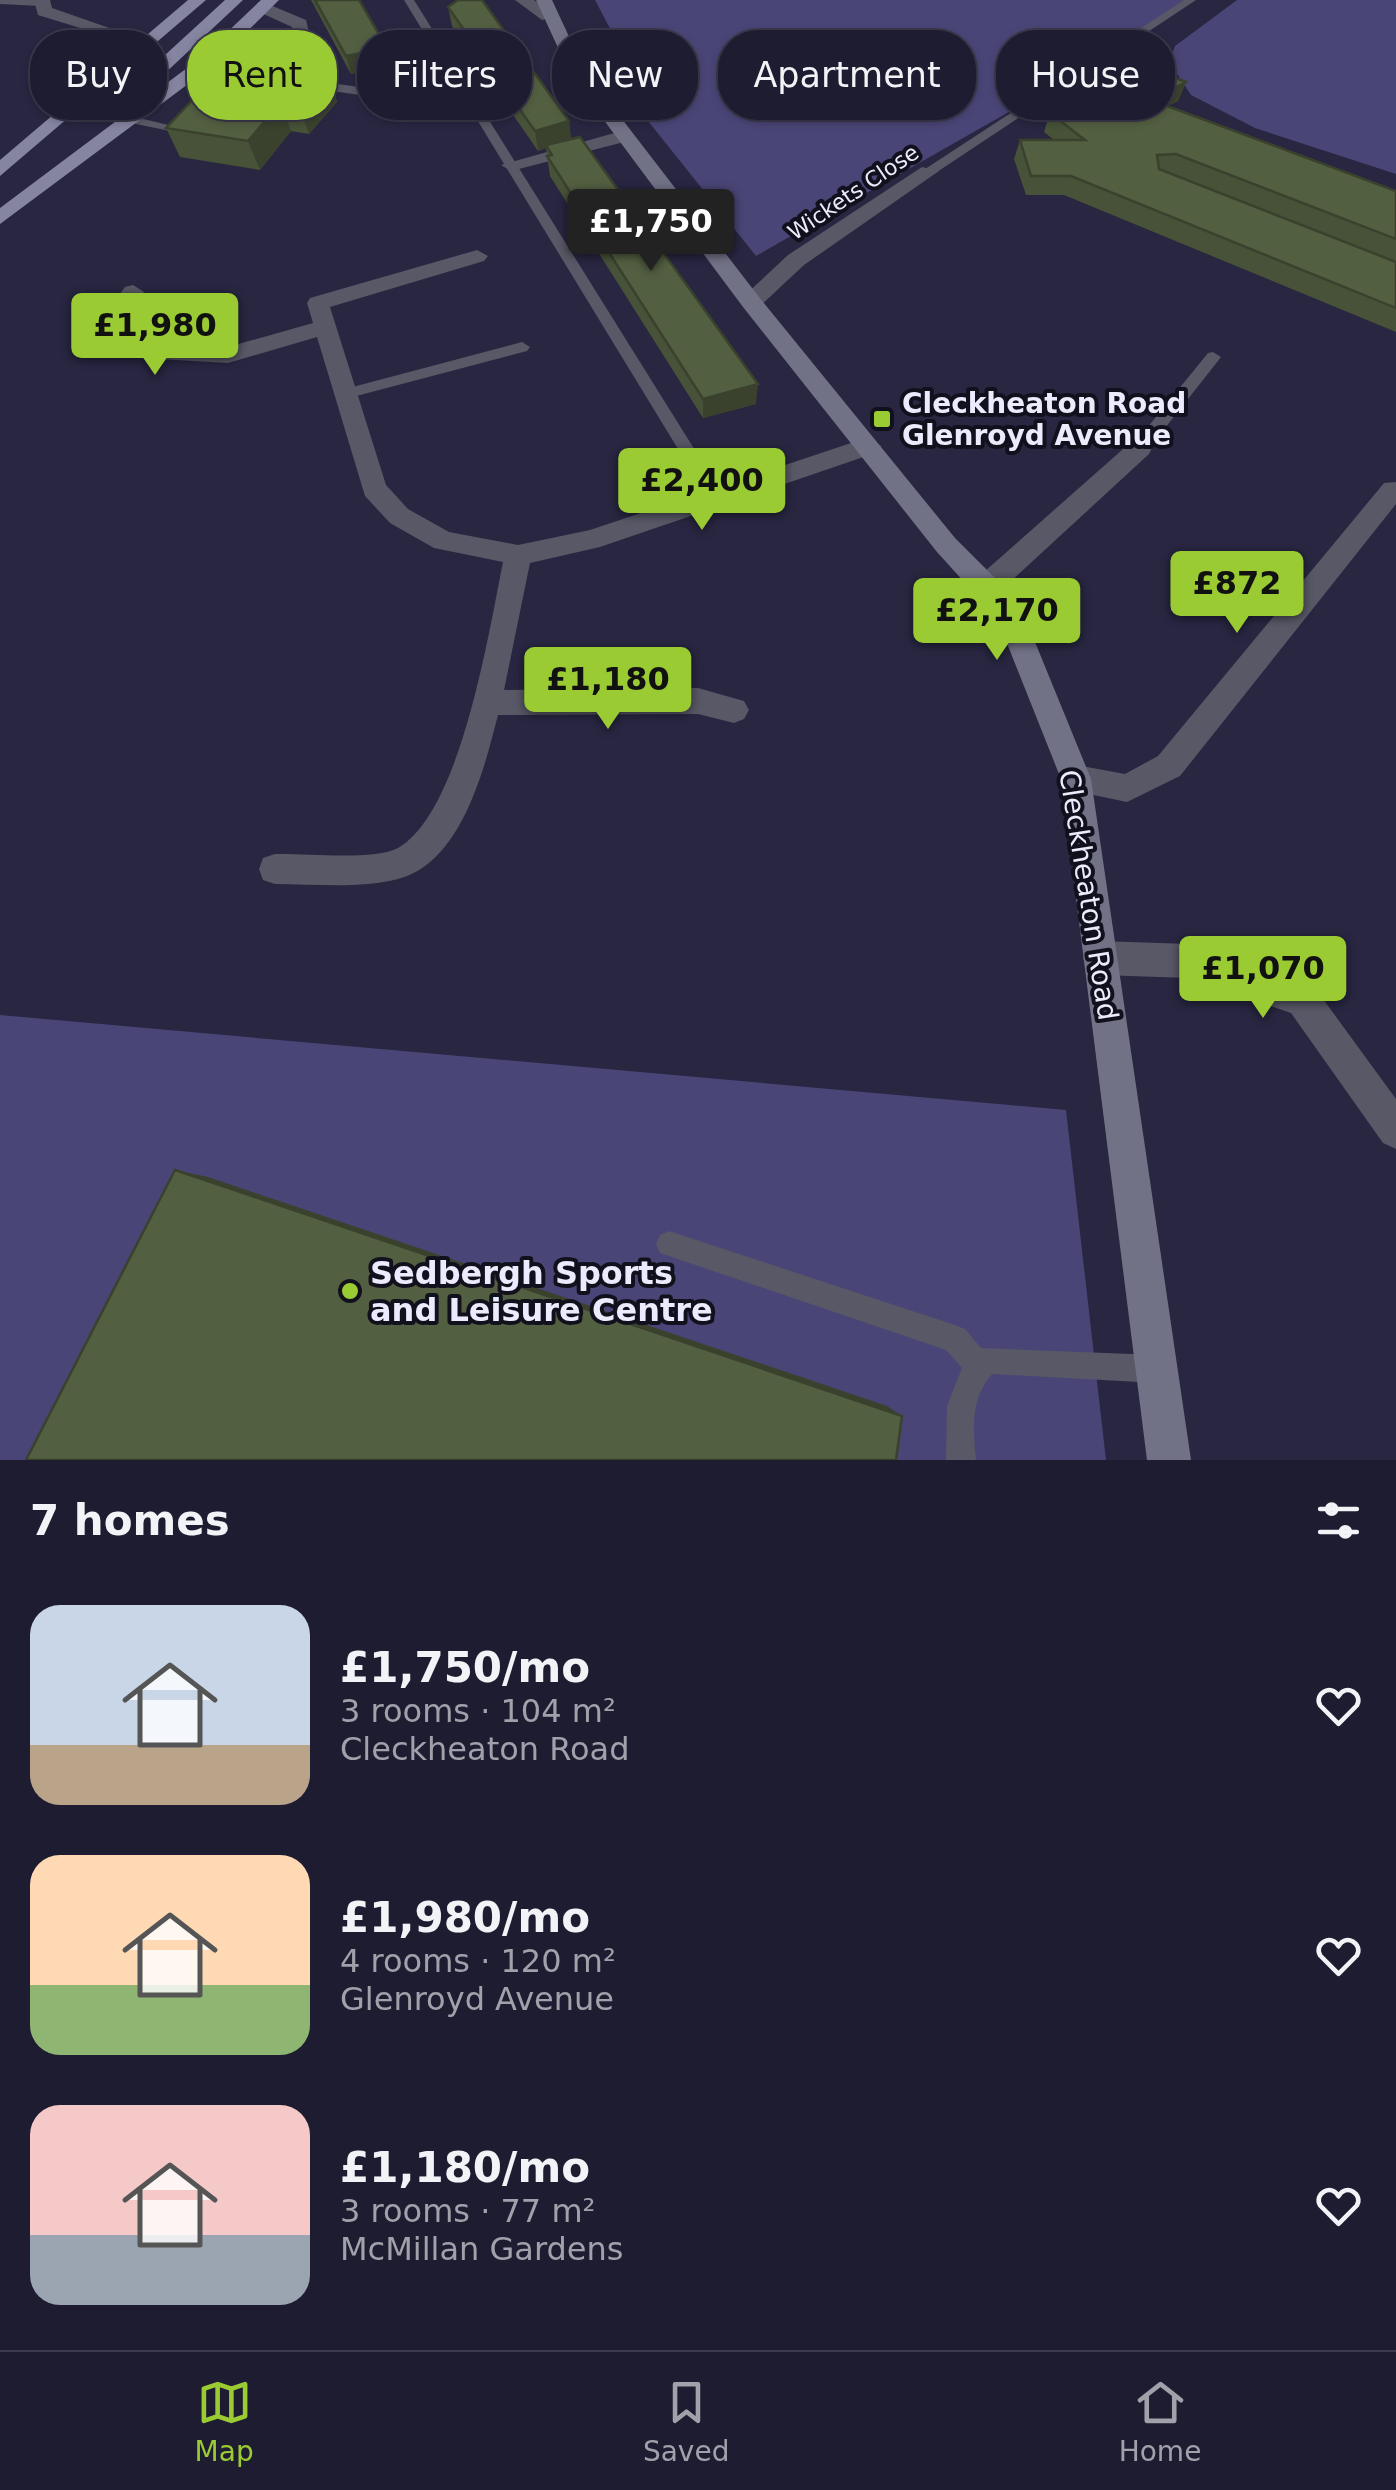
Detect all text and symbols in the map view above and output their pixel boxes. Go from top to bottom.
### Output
chip: Buy [30,30,167,120]
chip: Rent [187,30,337,120]
chip: Filters [357,30,532,120]
chip: New [552,30,698,120]
chip: Apartment [718,30,976,120]
chip: House [996,30,1175,120]
street label: Wickets Close [783,140,923,245]
pin: £1,750 [570,189,732,274]
text: £1,750 [589,202,713,240]
pin: £1,980 [74,293,236,378]
text: £1,980 [93,306,217,344]
place label: Cleckheaton Road Glenroyd Avenue [902,387,1186,452]
marker: Cleckheaton Road Glenroyd Avenue [871,408,893,430]
pin: £2,400 [621,448,783,533]
text: £2,400 [640,461,764,499]
pin: £872 [1178,551,1296,636]
text: £872 [1192,564,1282,602]
pin: £2,170 [916,578,1078,663]
text: £2,170 [935,591,1059,629]
pin: £1,180 [527,647,689,732]
text: £1,180 [546,660,670,698]
street label: Cleckheaton Road [1052,767,1125,1023]
pin: £1,070 [1182,936,1344,1021]
text: £1,070 [1201,949,1325,987]
place label: Sedbergh Sports and Leisure Centre [370,1254,713,1329]
marker: Sedbergh Sports and Leisure Centre [339,1280,361,1302]
icon: filters [1311,1493,1366,1548]
text: 7 homes [30,1496,230,1545]
text: £1,750/mo [340,1643,590,1692]
icon: home [110,1645,230,1765]
icon: heart [1311,1678,1366,1733]
text: 3 rooms · 104 m² [340,1692,616,1730]
text: Cleckheaton Road [340,1730,630,1768]
text: £1,980/mo [340,1893,590,1942]
icon: home [110,1895,230,2015]
icon: heart [1311,1928,1366,1983]
text: 4 rooms · 120 m² [340,1942,616,1980]
text: Glenroyd Avenue [340,1980,614,2018]
text: £1,180/mo [340,2143,590,2192]
icon: home [110,2145,230,2265]
icon: heart [1311,2178,1366,2233]
text: 3 rooms · 77 m² [340,2192,595,2230]
text: McMillan Gardens [340,2230,624,2268]
tab: Map [195,2375,254,2468]
tab: Saved [643,2375,729,2468]
tab: Home [1119,2375,1201,2468]

